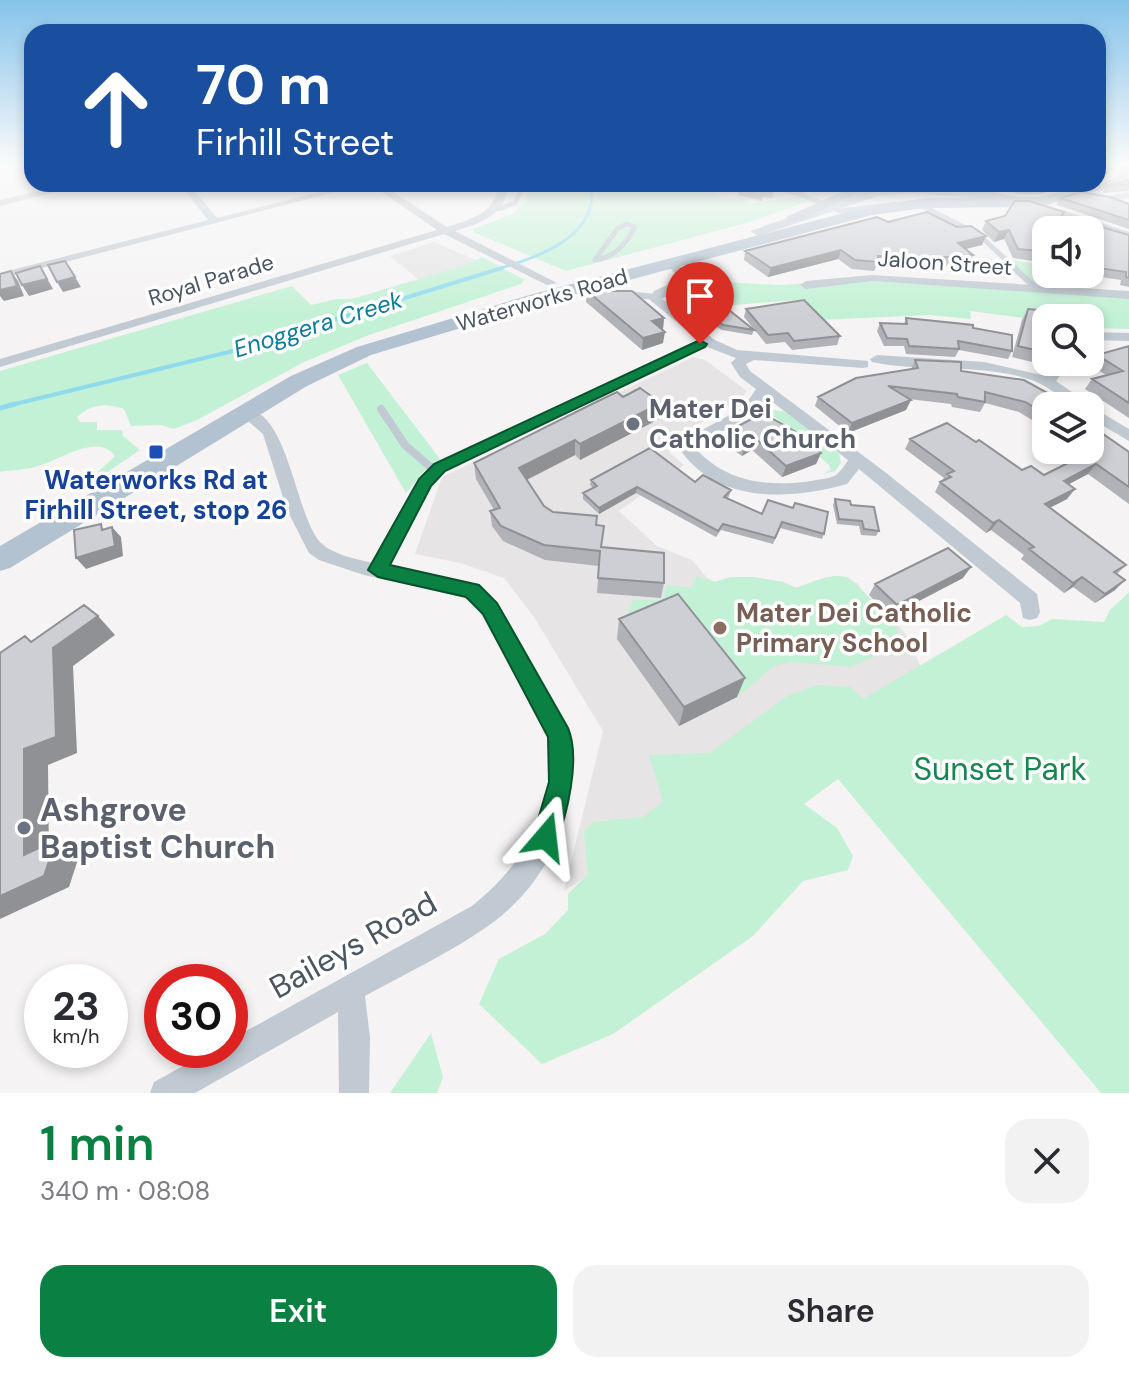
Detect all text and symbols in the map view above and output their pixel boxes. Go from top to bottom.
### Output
text: 70 m [196,48,331,121]
icon: ahead [64,56,168,160]
text: Firhill Street [196,119,394,166]
map controls [1032,216,1104,464]
button: sound [1032,216,1104,288]
street label: Jaloon Street [877,244,1013,282]
street label: Royal Parade [145,247,277,313]
street label: Waterworks Road [453,262,631,338]
pin [666,262,734,344]
icon: arrive [678,274,722,318]
water label: Enoggera Creek [230,283,407,364]
button: search [1032,304,1104,376]
place label: Mater Dei Catholic Church [649,392,856,456]
button: layers [1032,392,1104,464]
marker: Mater Dei Catholic Church [624,415,642,433]
marker: Waterworks Rd at Firhill Street, stop 26 [147,443,165,461]
place label: Waterworks Rd at Firhill Street, stop 26 [24,463,288,527]
place label: Mater Dei Catholic Primary School [736,596,972,660]
marker: Mater Dei Catholic Primary School [711,619,729,637]
park label: Sunset Park [913,748,1087,790]
place label: Ashgrove Baptist Church [40,789,275,868]
position arrow [504,795,588,879]
marker: Ashgrove Baptist Church [15,819,33,837]
street label: Baileys Road [262,882,444,1008]
speed limit sign: 30 [144,964,248,1068]
text: 23 [52,980,100,1032]
text: km/h [52,1023,100,1049]
text: 1 min [40,1112,155,1175]
button: close [1005,1119,1089,1203]
text: 340 m · 08:08 [40,1174,210,1208]
button: Exit [40,1265,557,1357]
button: Share [573,1265,1089,1357]

